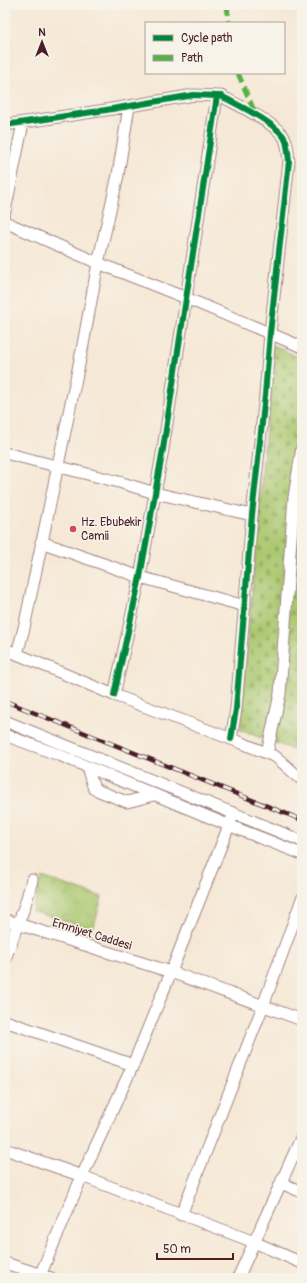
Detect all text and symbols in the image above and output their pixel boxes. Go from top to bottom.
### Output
north arrow [22,22,62,62]
legend [145,22,285,74]
text: N [38,26,46,39]
text: Cycle path [181,31,233,46]
text: Path [181,51,203,66]
place label: Hz. Ebubekir Camii [81,515,142,544]
marker: Hz. Ebubekir Camii [68,524,78,534]
street label: Emniyet Caddesi [50,915,133,954]
scale bar [157,1235,233,1261]
text: 50 m [163,1242,191,1257]

